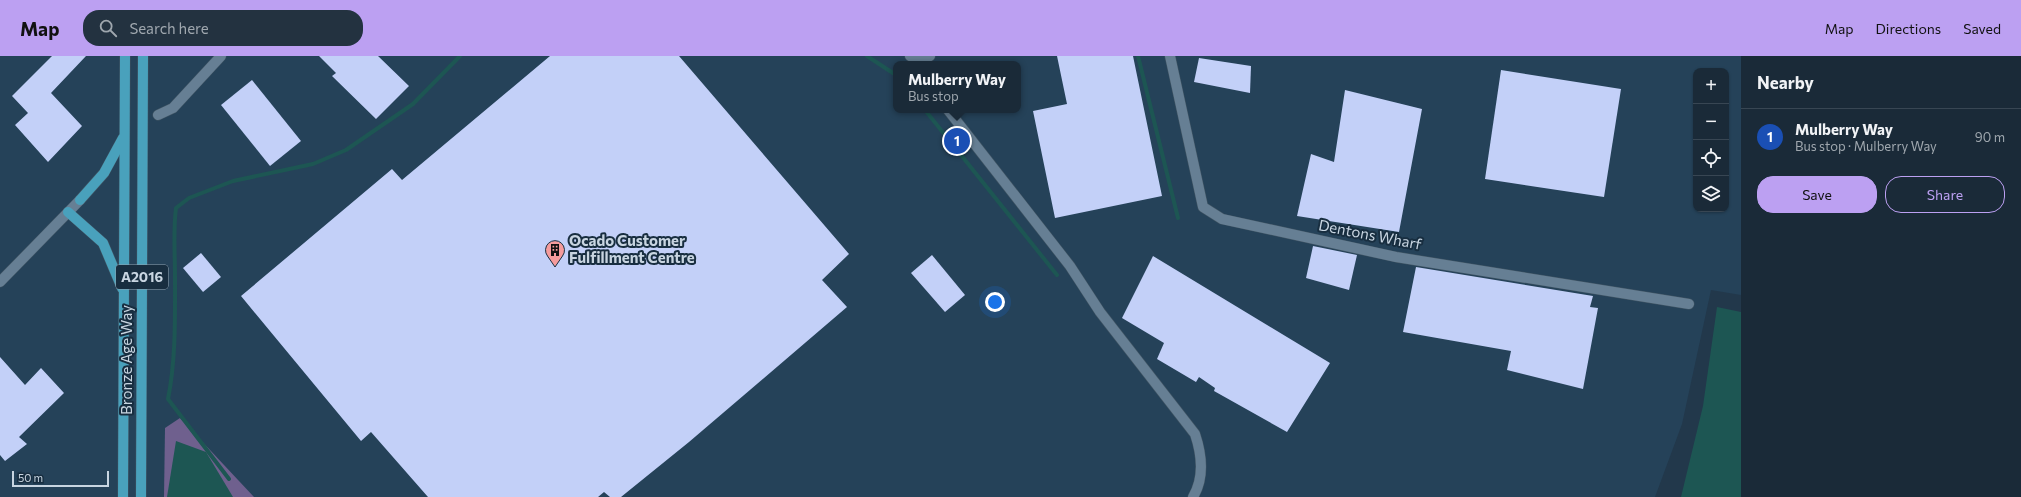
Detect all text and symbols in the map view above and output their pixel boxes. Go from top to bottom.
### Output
search box [83,10,363,46]
text: Map [20,17,59,40]
icon: search [97,17,119,39]
text: Search here [129,19,209,37]
text: Map [1825,20,1854,37]
text: Directions [1876,20,1941,37]
text: Saved [1963,20,2001,37]
popup [893,61,1021,113]
map controls [1693,68,1729,212]
button: + [1693,68,1729,104]
text: Mulberry Way [908,70,1006,88]
text: Nearby [1757,72,1814,93]
text: Bus stop [908,88,959,104]
button: − [1693,104,1729,140]
text: Mulberry Way [1795,120,1893,138]
pin: 1 [944,126,970,156]
text: 1 [1767,129,1773,145]
text: 90 m [1975,129,2005,145]
text: Bus stop · Mulberry Way [1795,138,1937,154]
button: locate [1693,140,1729,176]
button: layers [1693,176,1729,212]
button: Save [1757,176,1877,213]
button: Share [1885,176,2005,213]
street label: Dentons Wharf [1317,215,1423,253]
place label: Ocado Customer Fulfillment Centre [569,231,695,266]
building icon: Ocado Customer Fulfillment Centre [544,239,566,267]
road number: A2016 [116,265,168,289]
your location [985,292,1005,312]
street label: Bronze Age Way [117,305,135,415]
scale bar [12,469,109,488]
text: 50 m [18,471,43,484]

